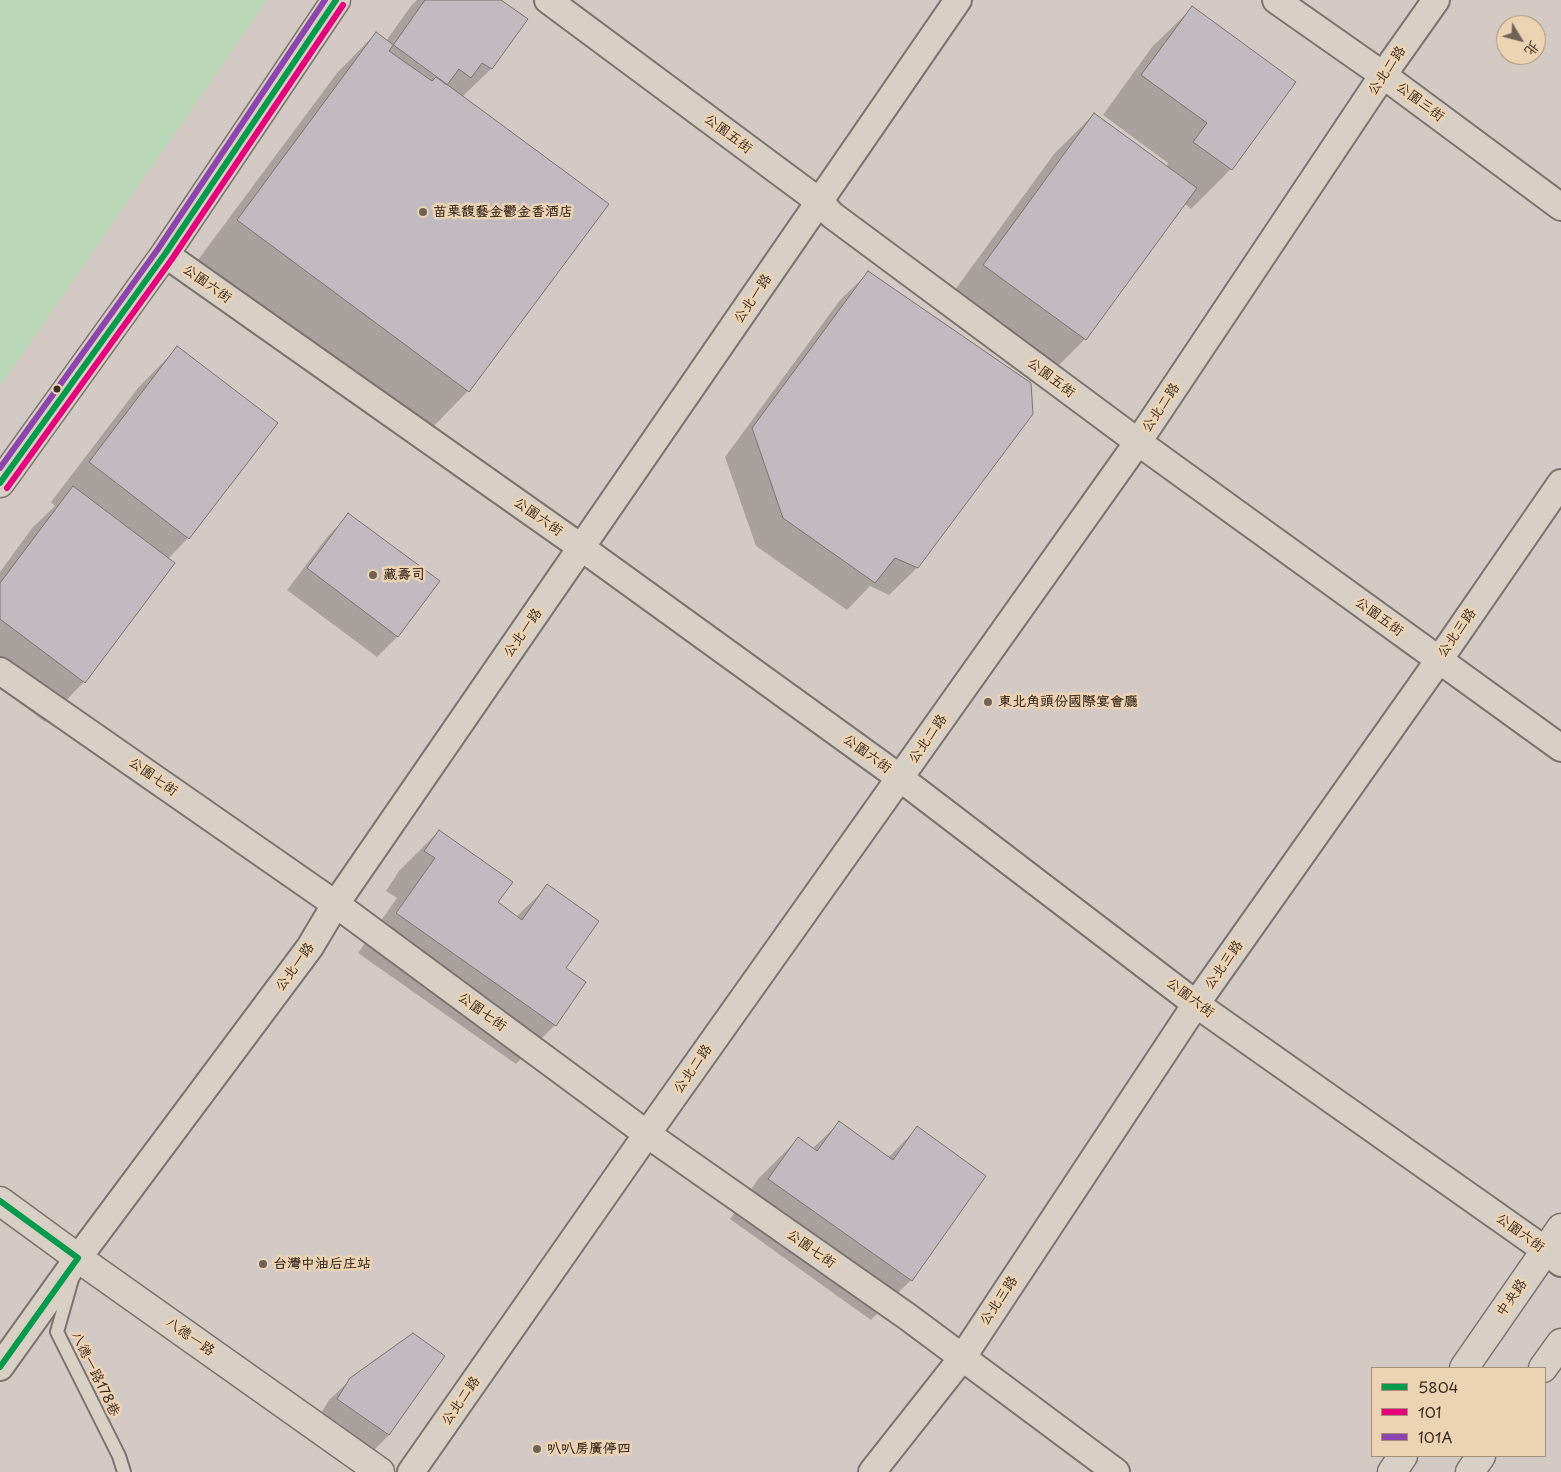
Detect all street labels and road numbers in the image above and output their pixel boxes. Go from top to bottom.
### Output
street label: 公北二路 [1364,43,1410,99]
street label: 公園三街 [1393,78,1447,126]
street label: 公園五街 [701,110,755,158]
street label: 公園六街 [179,261,235,307]
street label: 公北一路 [730,271,776,327]
street label: 公園五街 [1024,354,1078,402]
street label: 公北二路 [1138,380,1184,436]
street label: 公園六街 [510,494,566,540]
street label: 公園五街 [1351,594,1407,640]
street label: 公北一路 [500,605,546,661]
street label: 公北三路 [1434,605,1480,661]
street label: 公北二路 [905,711,951,767]
street label: 公園六街 [839,731,895,777]
street label: 公園七街 [125,754,181,800]
street label: 公北三路 [1201,937,1247,993]
street label: 公北一路 [272,939,318,995]
street label: 公園六街 [1163,974,1217,1022]
street label: 公園七街 [454,989,510,1035]
street label: 公北二路 [670,1041,716,1097]
street label: 公園六街 [1492,1210,1548,1256]
street label: 公園七街 [783,1226,839,1272]
street label: 公北三路 [976,1273,1022,1329]
street label: 中央路 [1493,1276,1531,1320]
street label: 八德一路 [162,1314,218,1360]
street label: 八德一路178巷 [67,1329,123,1419]
street label: 公北二路 [438,1373,484,1429]

